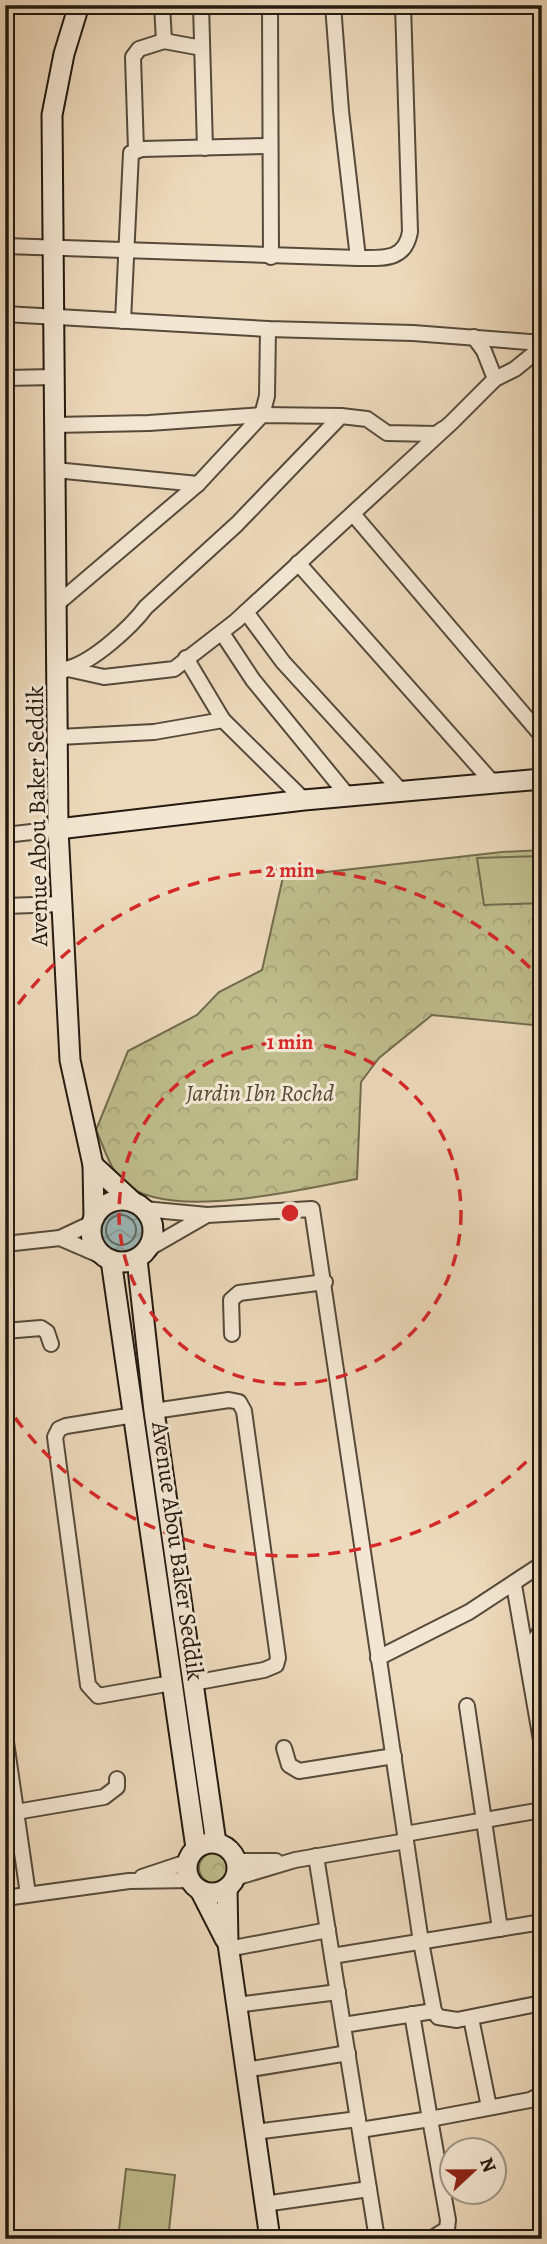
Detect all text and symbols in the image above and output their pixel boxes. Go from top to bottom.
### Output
street label: Avenue Abou Baker Seddik [19,685,55,948]
text: 2 min [265,856,315,884]
text: 1 min [267,1028,314,1056]
park label: Jardin Ibn Rochd [185,1077,334,1109]
centre of rings [278,1201,302,1225]
street label: Avenue Abou Baker Seddik [144,1419,212,1682]
north arrow [438,2136,508,2206]
text: N [473,2154,503,2176]

